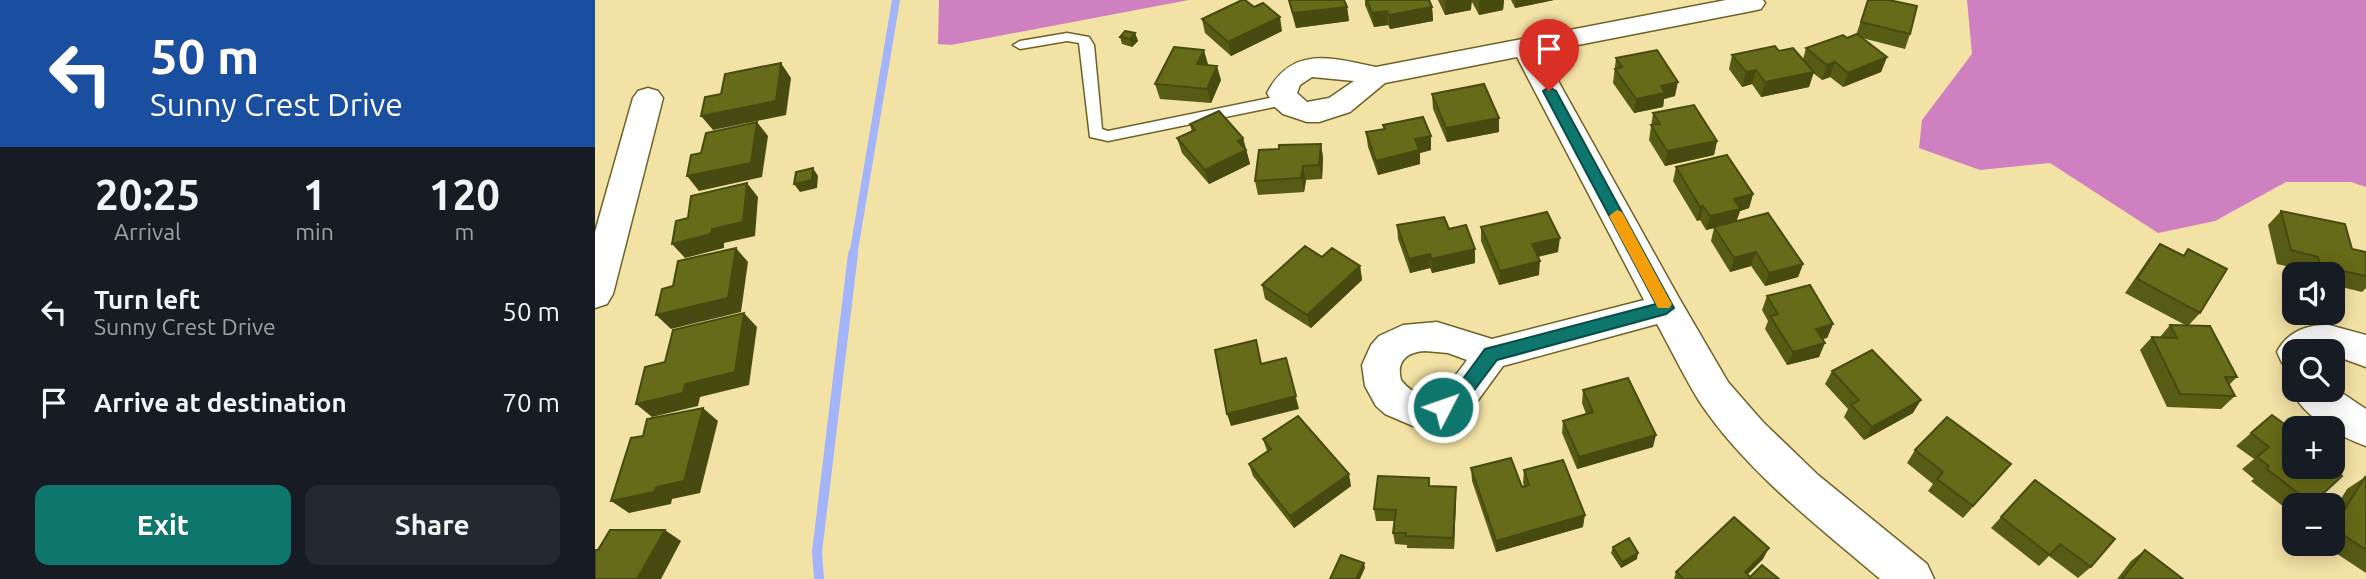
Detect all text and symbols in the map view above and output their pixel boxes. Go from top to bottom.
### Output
pin [1519,19,1579,91]
icon: left [35,28,126,119]
text: 50 m [150,28,259,83]
icon: arrive [1530,30,1568,68]
text: Sunny Crest Drive [150,86,403,122]
text: 20:25 [95,171,200,218]
text: 1 [303,171,326,218]
text: 120 [429,171,500,218]
text: Arrival [114,219,181,244]
text: min [295,219,334,244]
text: m [454,219,474,244]
map controls [2282,262,2345,556]
button: sound [2282,262,2345,325]
text: Turn left [94,285,200,314]
icon: left [35,293,73,331]
text: 50 m [502,297,560,326]
text: Sunny Crest Drive [94,314,276,339]
button: search [2282,339,2345,402]
position arrow [1406,370,1480,444]
icon: arrive [35,384,73,422]
text: Arrive at destination [94,388,347,417]
text: 70 m [502,388,560,417]
button: + [2282,416,2345,479]
button: Exit [35,485,291,565]
button: Share [305,485,560,565]
button: − [2282,493,2345,556]

